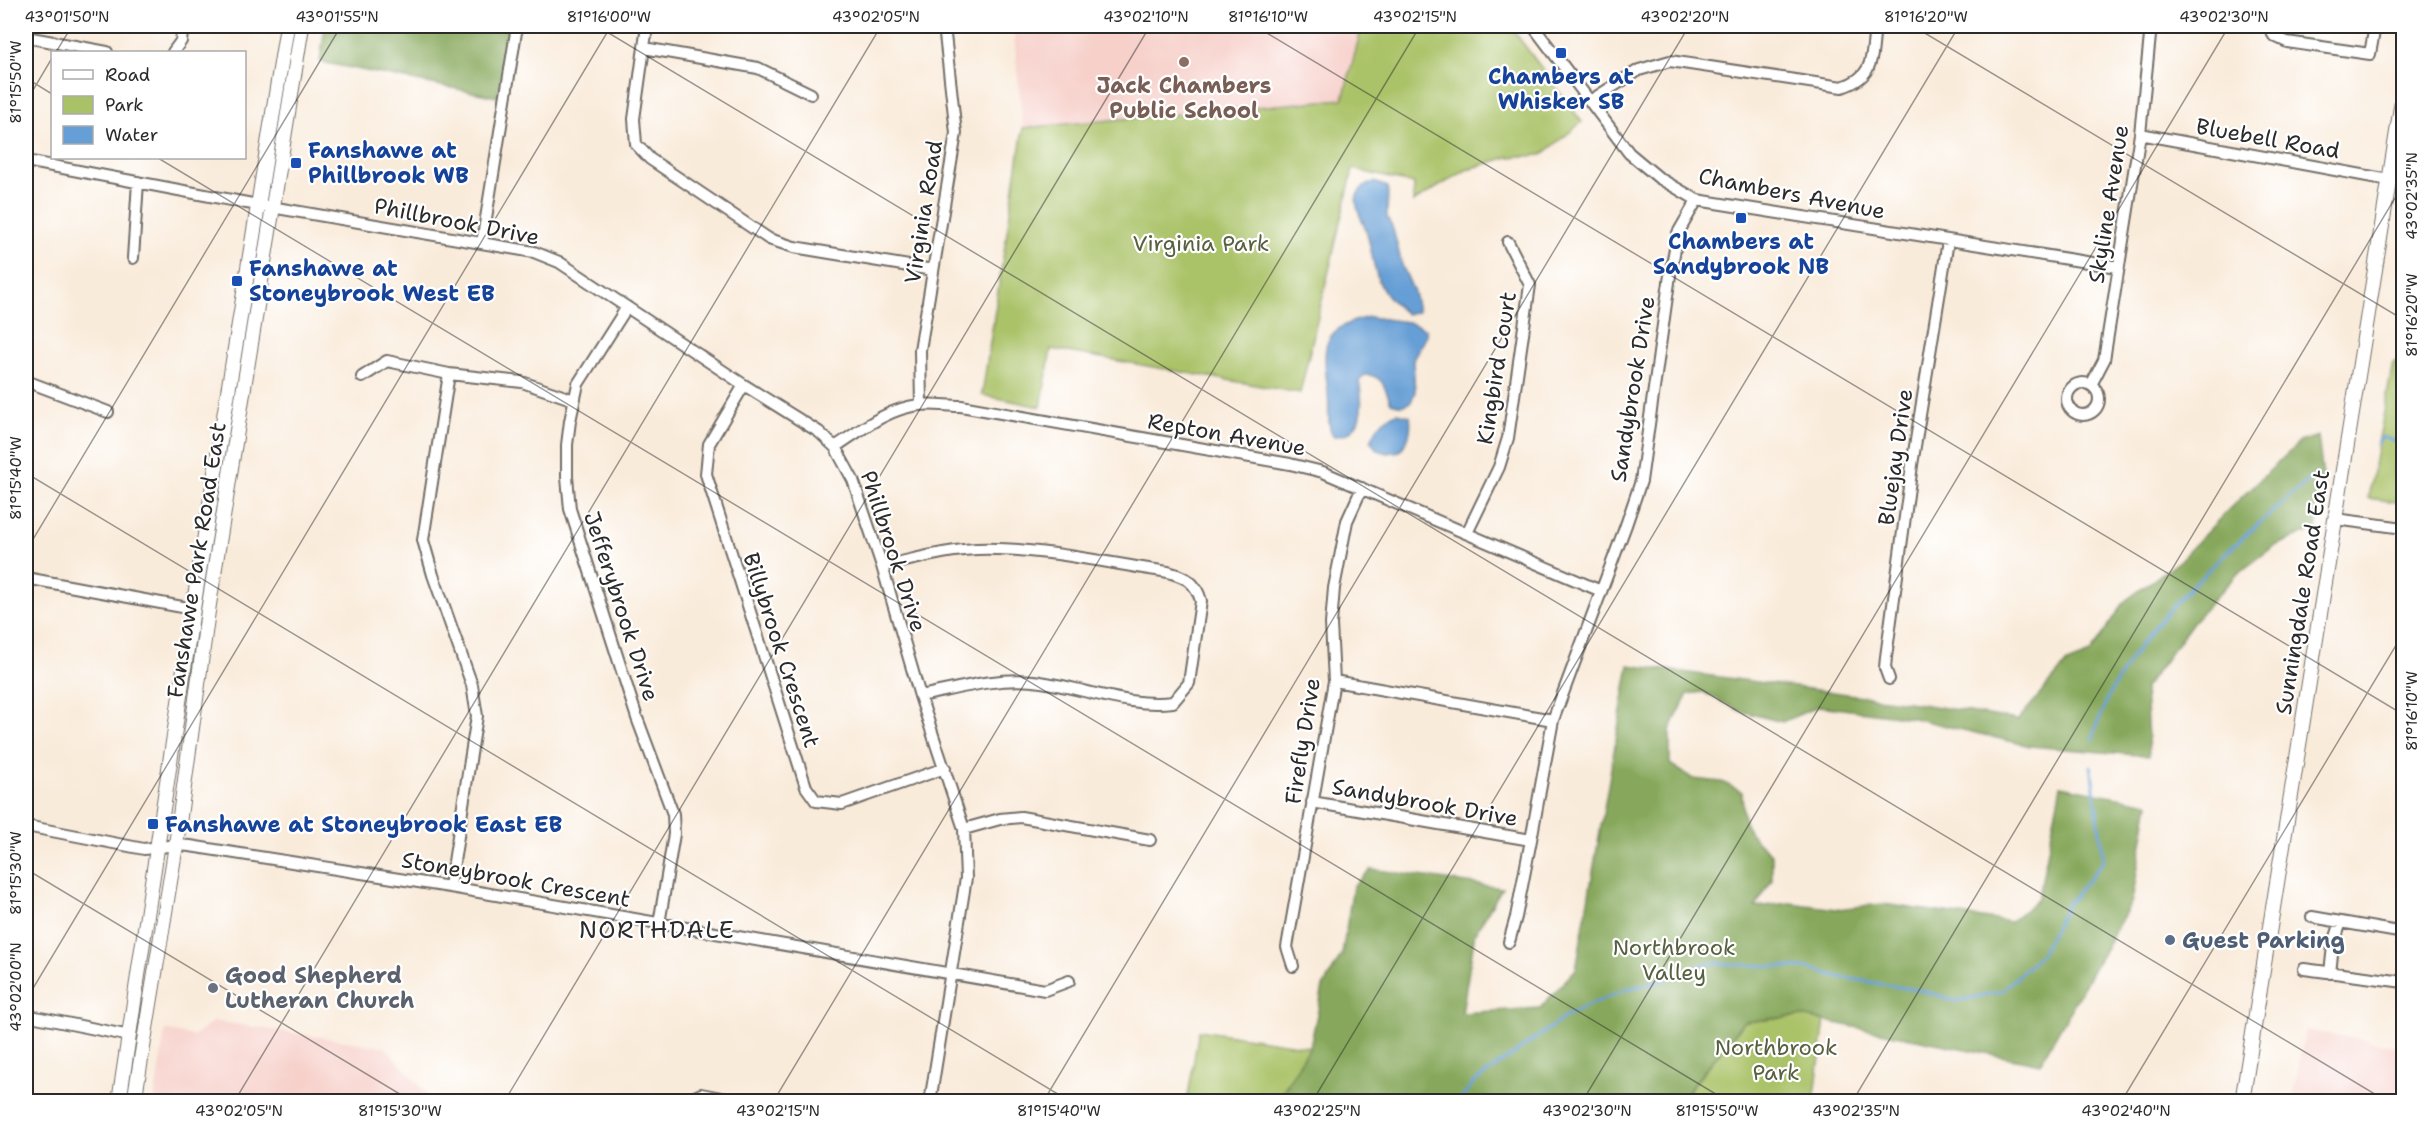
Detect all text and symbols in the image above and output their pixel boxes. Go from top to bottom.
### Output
text: 43°01'50"N [24,7,110,27]
text: 43°01'55"N [295,7,379,27]
text: 81°16'00"W [567,7,651,27]
text: 43°02'05"N [832,7,920,27]
text: 43°02'10"N [1103,7,1189,27]
text: 81°16'10"W [1228,7,1308,27]
text: 43°02'15"N [1373,7,1457,27]
text: 43°02'20"N [1640,7,1730,27]
text: 81°16'20"W [1884,7,1968,27]
text: 43°02'30"N [2179,7,2269,27]
text: 81°15'50"W [6,40,26,124]
marker: Chambers at Whisker SB [1554,46,1568,60]
legend [51,51,246,159]
marker: Jack Chambers Public School [1177,55,1191,69]
place label: Chambers at Whisker SB [1488,62,1634,116]
text: Road [105,63,150,87]
place label: Jack Chambers Public School [1097,71,1271,125]
text: Park [105,93,144,117]
street label: Bluebell Road [2194,112,2342,165]
text: Water [105,123,158,147]
street label: Skyline Avenue [2082,123,2135,285]
place label: Fanshawe at Phillbrook WB [308,136,469,190]
street label: Virginia Road [898,138,949,286]
text: 43°02'35"N [2402,152,2422,240]
marker: Fanshawe at Phillbrook WB [289,156,303,170]
street label: Chambers Avenue [1696,161,1888,226]
street label: Phillbrook Drive [372,191,542,252]
marker: Chambers at Sandybrook NB [1734,211,1748,225]
place label: Chambers at Sandybrook NB [1653,227,1829,281]
park label: Virginia Park [1133,229,1269,258]
place label: Fanshawe at Stoneybrook West EB [249,254,495,308]
text: 81°16'20"W [2402,273,2422,357]
marker: Fanshawe at Stoneybrook West EB [230,274,244,288]
street label: Kingbird Court [1470,290,1523,447]
street label: Sandybrook Drive [1603,294,1662,484]
street label: Bluejay Drive [1872,387,1919,527]
street label: Repton Avenue [1146,406,1308,463]
street label: Fanshawe Park Road East [160,420,233,700]
text: 81°15'40"W [6,436,26,520]
street label: Phillbrook Drive [854,467,933,635]
street label: Sunningdale Road East [2269,468,2336,716]
street label: Jefferybrook Drive [577,508,666,705]
street label: Billybrook Crescent [736,549,827,751]
text: 81°16'10"W [2402,671,2422,751]
street label: Firefly Drive [1278,676,1327,806]
street label: Sandybrook Drive [1330,772,1520,833]
place label: Fanshawe at Stoneybrook East EB [165,810,562,839]
marker: Fanshawe at Stoneybrook East EB [146,817,160,831]
text: 81°15'30"W [6,831,26,915]
street label: Stoneybrook Crescent [399,845,632,914]
district label: NORTHDALE [579,914,735,946]
place label: Guest Parking [2182,926,2345,955]
park label: Northbrook Valley [1612,933,1736,987]
marker: Guest Parking [2163,933,2177,947]
text: 43°02'00"N [6,942,26,1032]
place label: Good Shepherd Lutheran Church [225,961,415,1015]
marker: Good Shepherd Lutheran Church [206,981,220,995]
park label: Northbrook Park [1714,1033,1838,1087]
text: 43°02'05"N [195,1101,283,1121]
text: 81°15'30"W [358,1101,442,1121]
text: 43°02'15"N [736,1101,820,1121]
text: 81°15'40"W [1017,1101,1101,1121]
text: 43°02'25"N [1273,1101,1361,1121]
text: 43°02'30"N [1542,1101,1632,1121]
text: 81°15'50"W [1675,1101,1759,1121]
text: 43°02'35"N [1812,1101,1900,1121]
text: 43°02'40"N [2081,1101,2171,1121]

